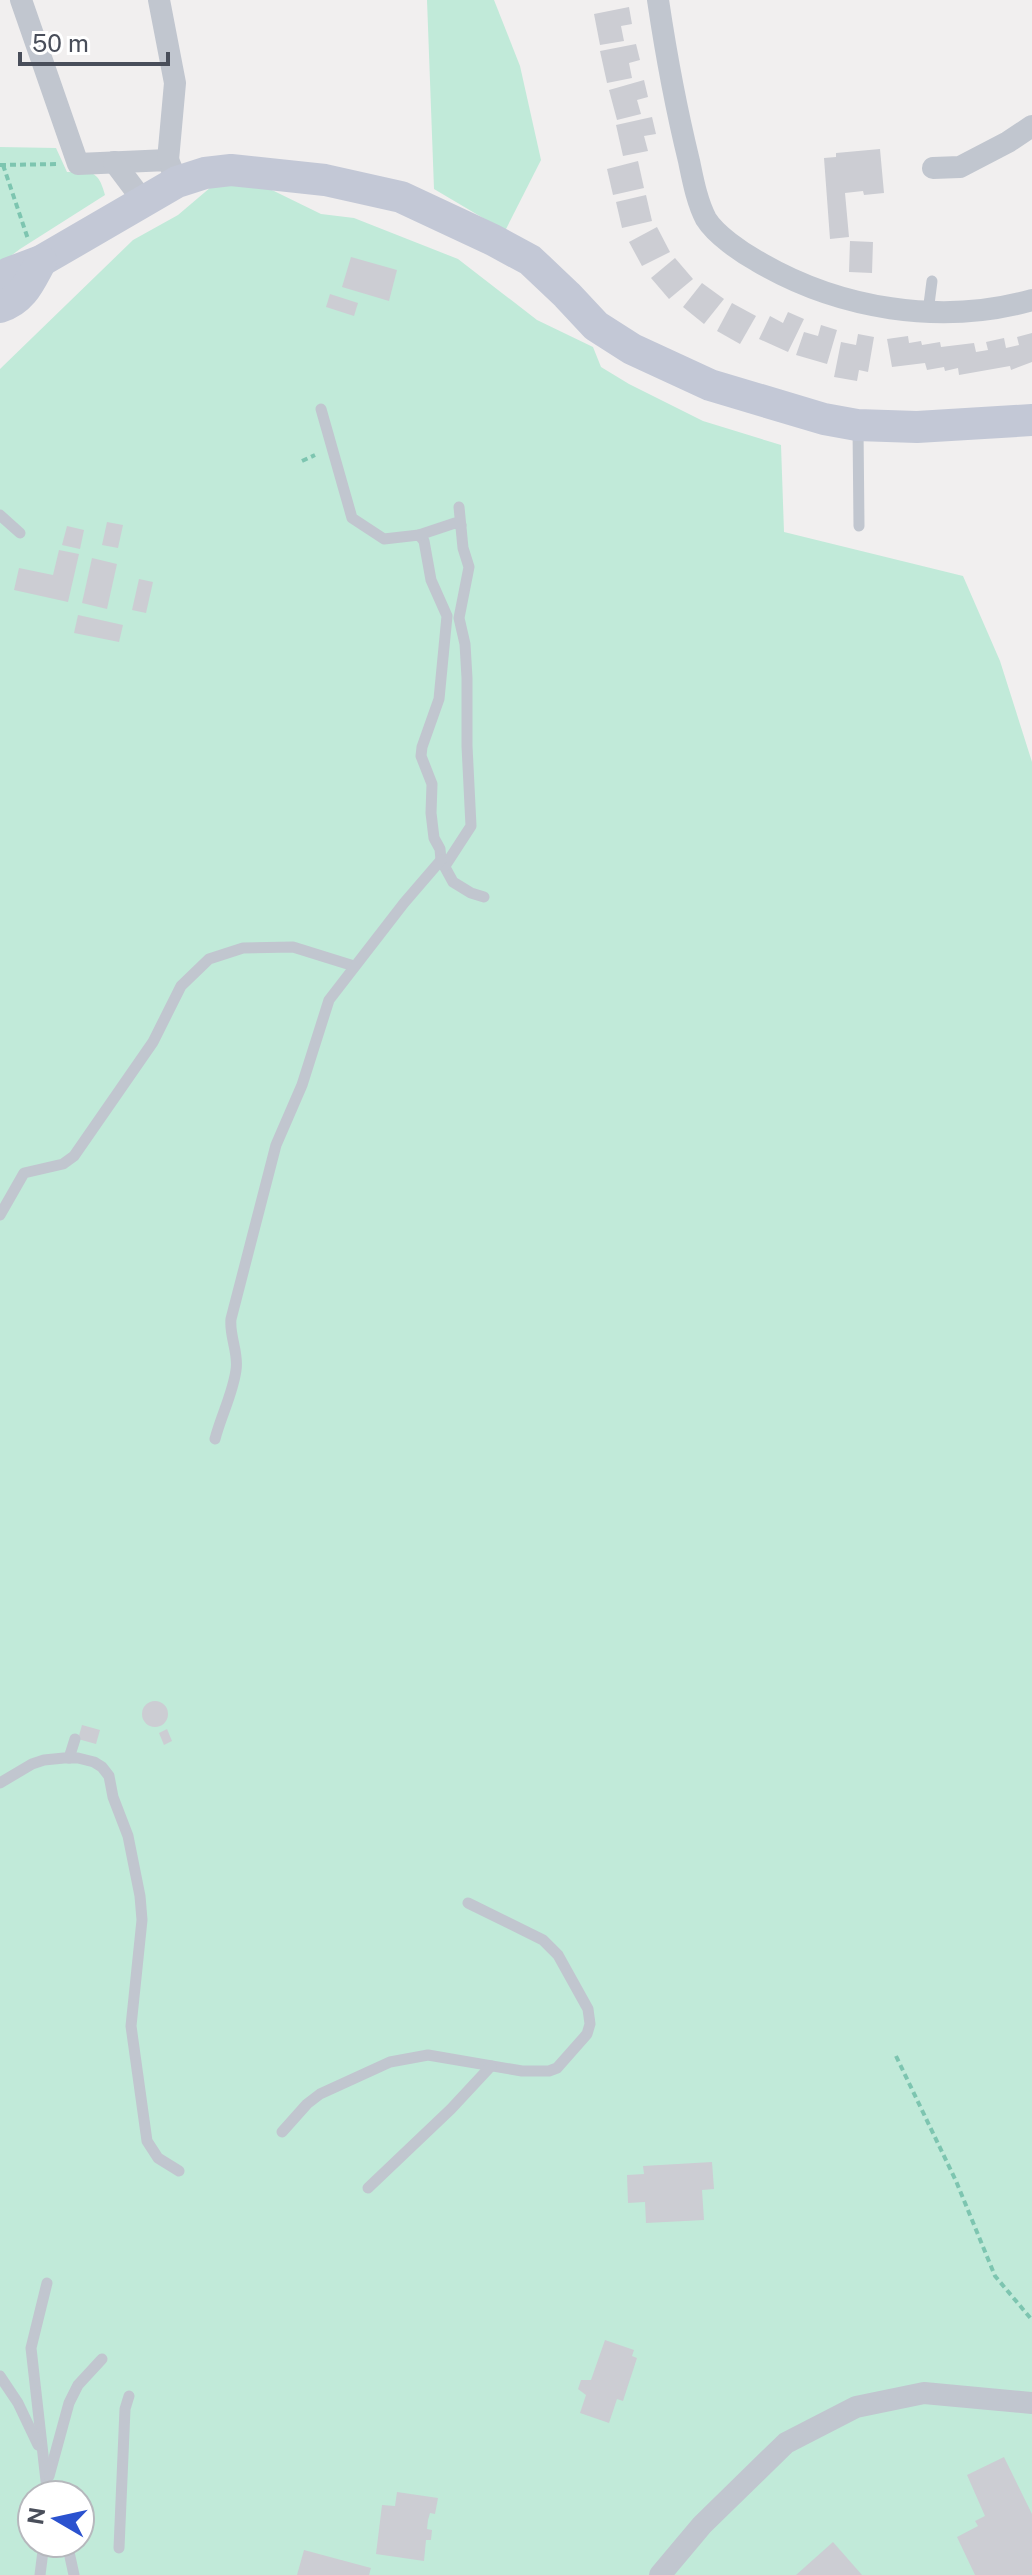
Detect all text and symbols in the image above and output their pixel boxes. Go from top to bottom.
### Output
scale bar [20,16,168,66]
text: 50 m [32,29,89,57]
north arrow [16,2479,96,2559]
text: N [22,2505,50,2526]

